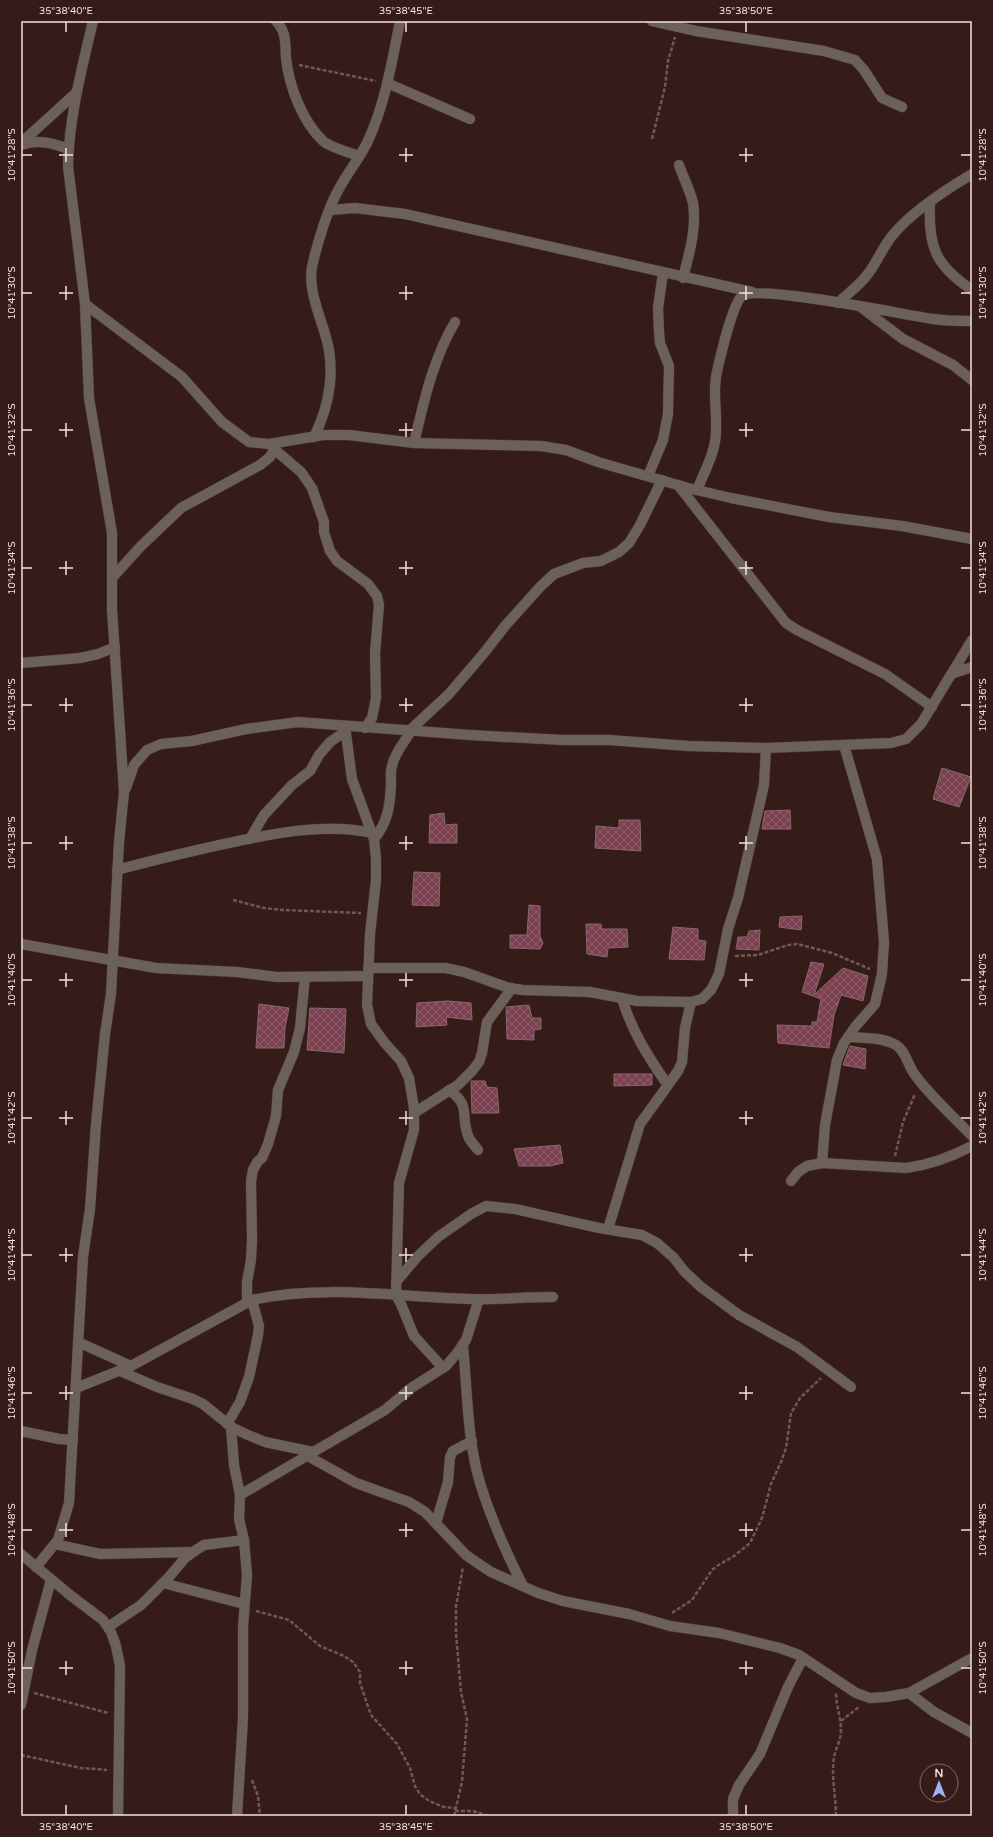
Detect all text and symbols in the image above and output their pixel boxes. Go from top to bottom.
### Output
text: 35°38'40"E [39,5,93,17]
text: 35°38'45"E [379,5,433,17]
text: 35°38'50"E [719,5,773,17]
text: 10°41'28"S [6,128,18,182]
text: 10°41'28"S [977,128,989,182]
text: 10°41'30"S [6,266,18,320]
text: 10°41'30"S [977,266,989,320]
text: 10°41'32"S [6,403,18,457]
text: 10°41'32"S [977,403,989,457]
text: 10°41'34"S [6,541,18,595]
text: 10°41'34"S [977,541,989,595]
text: 10°41'36"S [6,678,18,732]
text: 10°41'36"S [977,678,989,732]
text: 10°41'38"S [6,816,18,870]
text: 10°41'38"S [977,816,989,870]
text: 10°41'40"S [6,953,18,1007]
text: 10°41'40"S [977,953,989,1007]
text: 10°41'42"S [6,1091,18,1145]
text: 10°41'42"S [977,1091,989,1145]
text: 10°41'44"S [6,1228,18,1282]
text: 10°41'44"S [977,1228,989,1282]
text: 10°41'46"S [6,1366,18,1420]
text: 10°41'46"S [977,1366,989,1420]
text: 10°41'48"S [6,1503,18,1557]
text: 10°41'48"S [977,1503,989,1557]
text: 10°41'50"S [6,1641,18,1695]
text: 10°41'50"S [977,1641,989,1695]
north arrow [919,1763,959,1803]
text: N [935,1767,943,1780]
text: 35°38'40"E [39,1821,93,1833]
text: 35°38'45"E [379,1821,433,1833]
text: 35°38'50"E [719,1821,773,1833]

